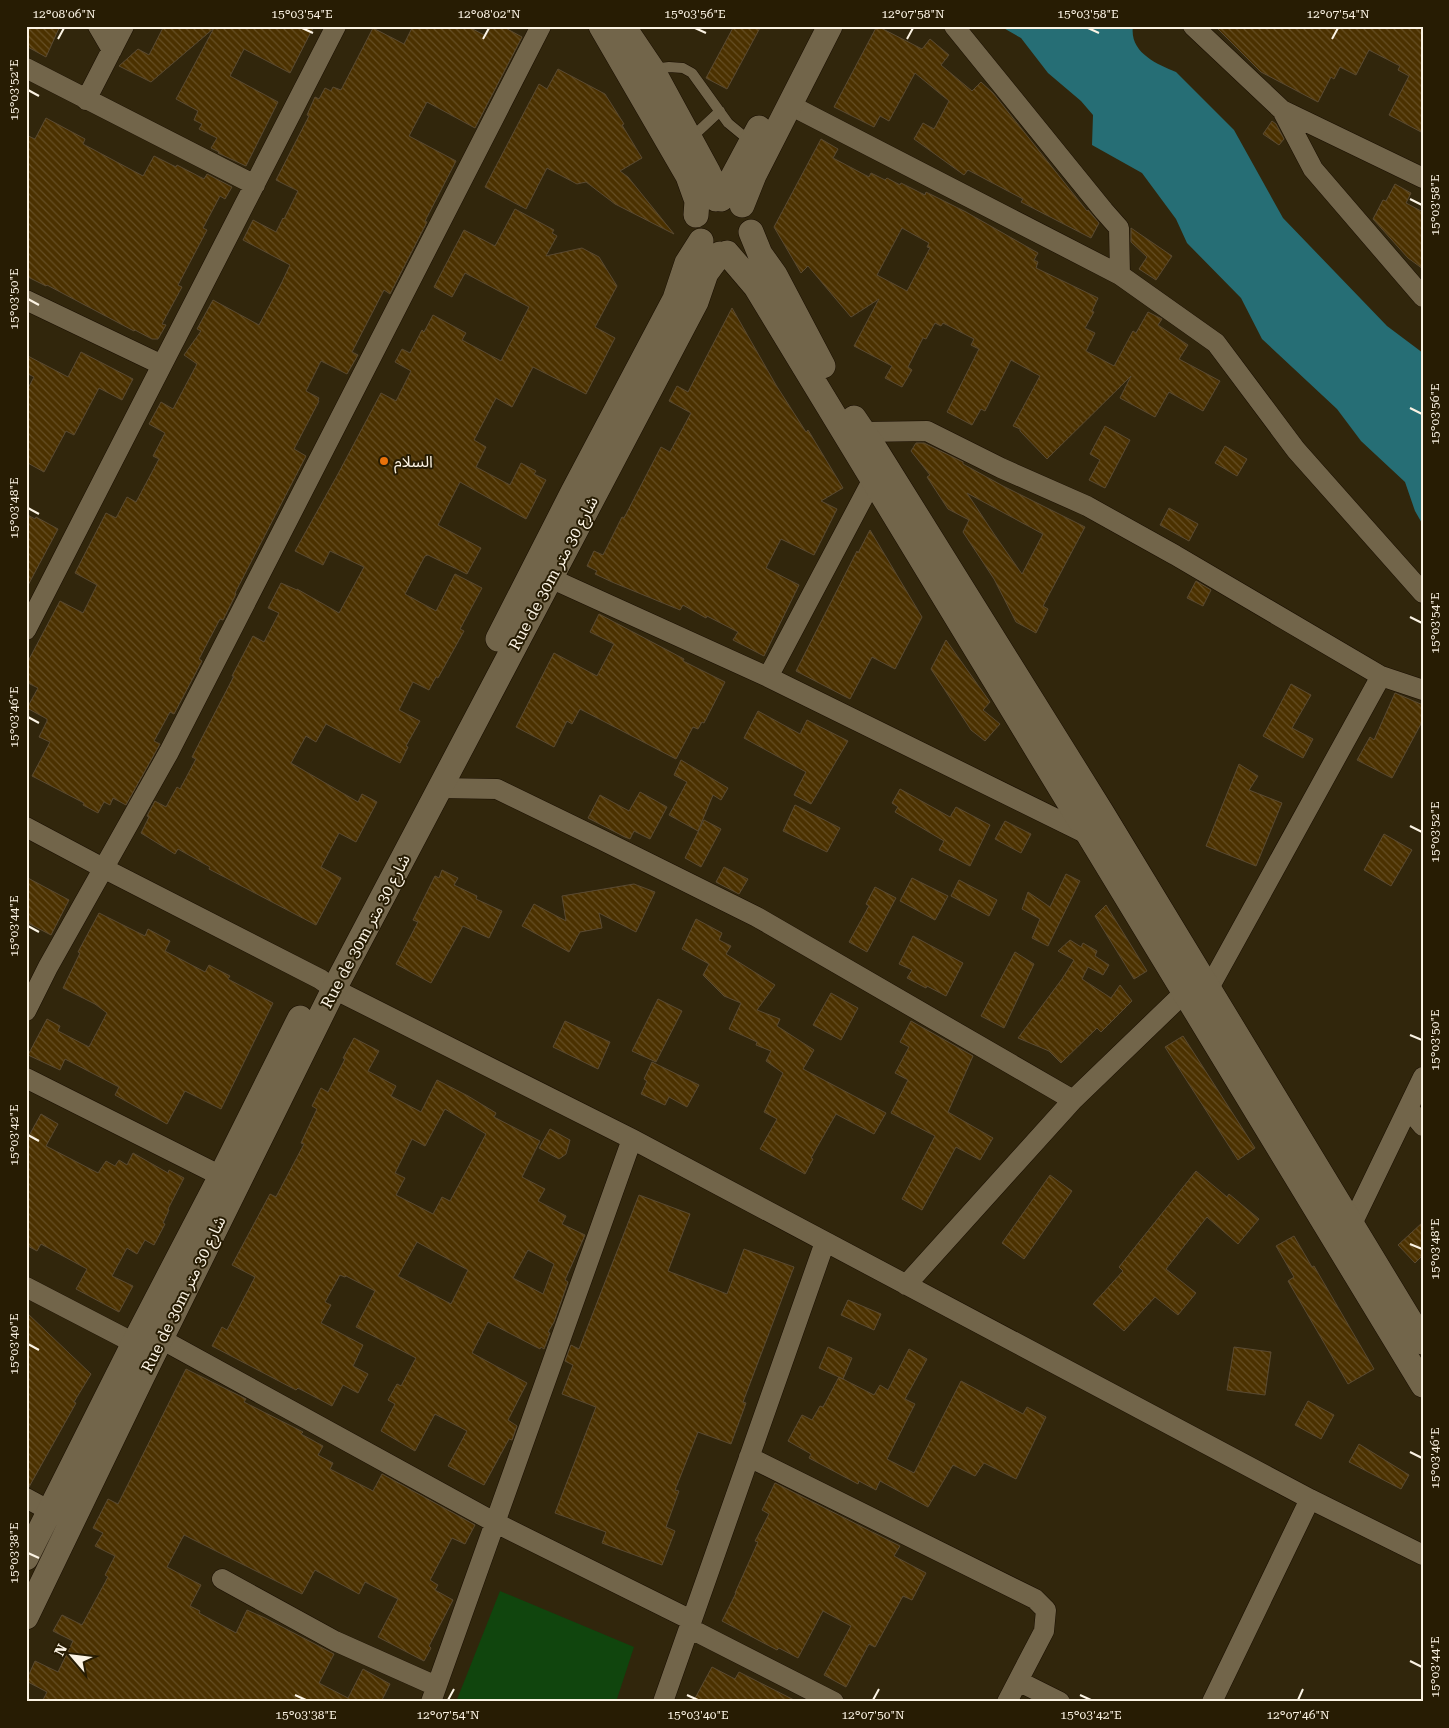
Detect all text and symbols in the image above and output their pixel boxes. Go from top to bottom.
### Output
text: 12°08'06"N [32,7,96,21]
text: 15°03'54"E [271,7,333,21]
text: 12°08'02"N [457,7,521,21]
text: 15°03'56"E [664,7,726,21]
text: 12°07'58"N [881,7,945,21]
text: 15°03'58"E [1057,7,1119,21]
text: 12°07'54"N [1306,7,1370,21]
text: 15°03'52"E [7,59,21,121]
text: 15°03'58"E [1428,174,1442,236]
text: 15°03'50"E [7,268,21,330]
text: 15°03'56"E [1428,383,1442,445]
place label: السلام [394,452,433,474]
marker: السلام [378,455,390,467]
text: 15°03'48"E [7,477,21,539]
street label: Rue de 30m شارع 30 متر [505,493,605,655]
text: 15°03'54"E [1428,592,1442,654]
text: 15°03'46"E [7,686,21,748]
text: 15°03'52"E [1428,801,1442,863]
street label: Rue de 30m شارع 30 متر [317,851,417,1013]
text: 15°03'44"E [7,895,21,957]
text: 15°03'50"E [1428,1009,1442,1071]
text: 15°03'42"E [7,1104,21,1166]
street label: Rue de 30m شارع 30 متر [137,1213,232,1377]
text: 15°03'48"E [1428,1218,1442,1280]
text: 15°03'40"E [7,1313,21,1375]
text: 15°03'46"E [1428,1427,1442,1489]
text: 15°03'38"E [7,1522,21,1584]
north arrow [48,1630,98,1680]
text: 15°03'44"E [1428,1636,1442,1698]
text: N [51,1641,70,1658]
text: 15°03'38"E [275,1708,337,1722]
text: 12°07'54"N [416,1708,480,1722]
text: 15°03'40"E [667,1708,729,1722]
text: 12°07'50"N [841,1708,905,1722]
text: 15°03'42"E [1060,1708,1122,1722]
text: 12°07'46"N [1266,1708,1330,1722]

